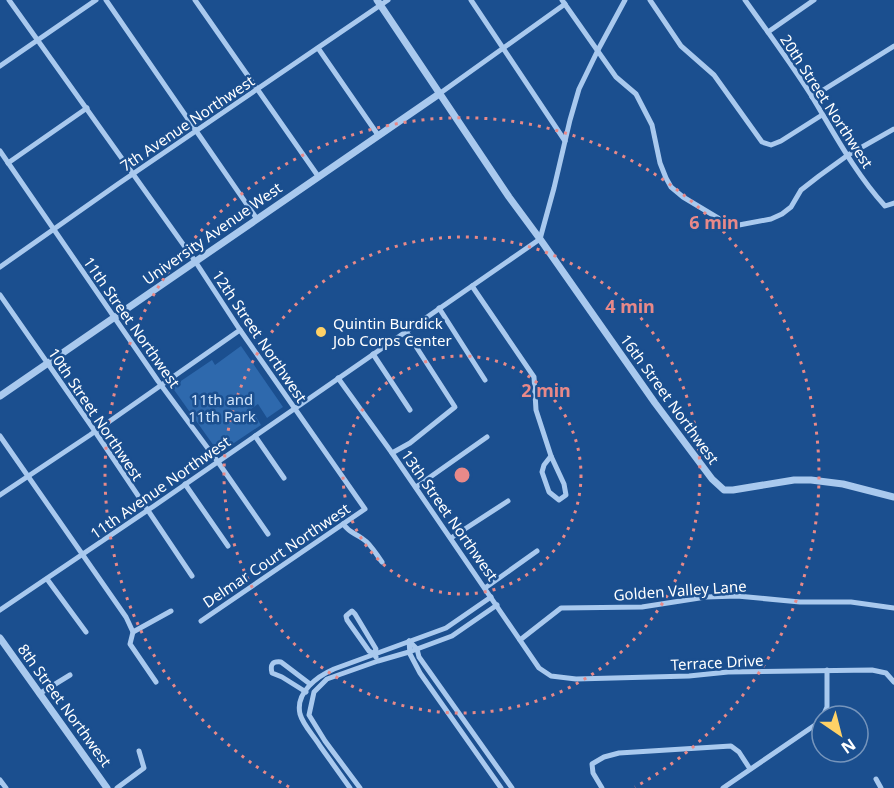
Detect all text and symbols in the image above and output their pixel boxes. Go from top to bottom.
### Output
street label: 20th Street Northwest [776,30,878,172]
street label: 7th Avenue Northwest [116,70,259,175]
street label: University Avenue West [138,177,286,289]
text: 6 min [689,210,739,234]
street label: 11th Street Northwest [79,252,185,392]
street label: 12th Street Northwest [208,266,312,407]
text: 4 min [605,294,655,318]
place label: Quintin Burdick Job Corps Center [331,313,452,350]
marker: Quintin Burdick Job Corps Center [314,325,328,339]
street label: 16th Street Northwest [616,330,724,468]
street label: 10th Street Northwest [44,344,148,485]
text: 2 min [521,378,571,402]
park label: 11th and 11th Park [188,389,256,426]
street label: 11th Avenue Northwest [86,431,234,543]
street label: 13th Street Northwest [397,445,503,585]
centre of rings [452,465,472,485]
street label: Delmar Court Northwest [199,498,354,612]
street label: Golden Valley Lane [613,575,747,605]
street label: 8th Street Northwest [14,640,117,771]
street label: Terrace Drive [670,650,764,674]
north arrow [810,704,870,764]
text: N [837,734,860,759]

